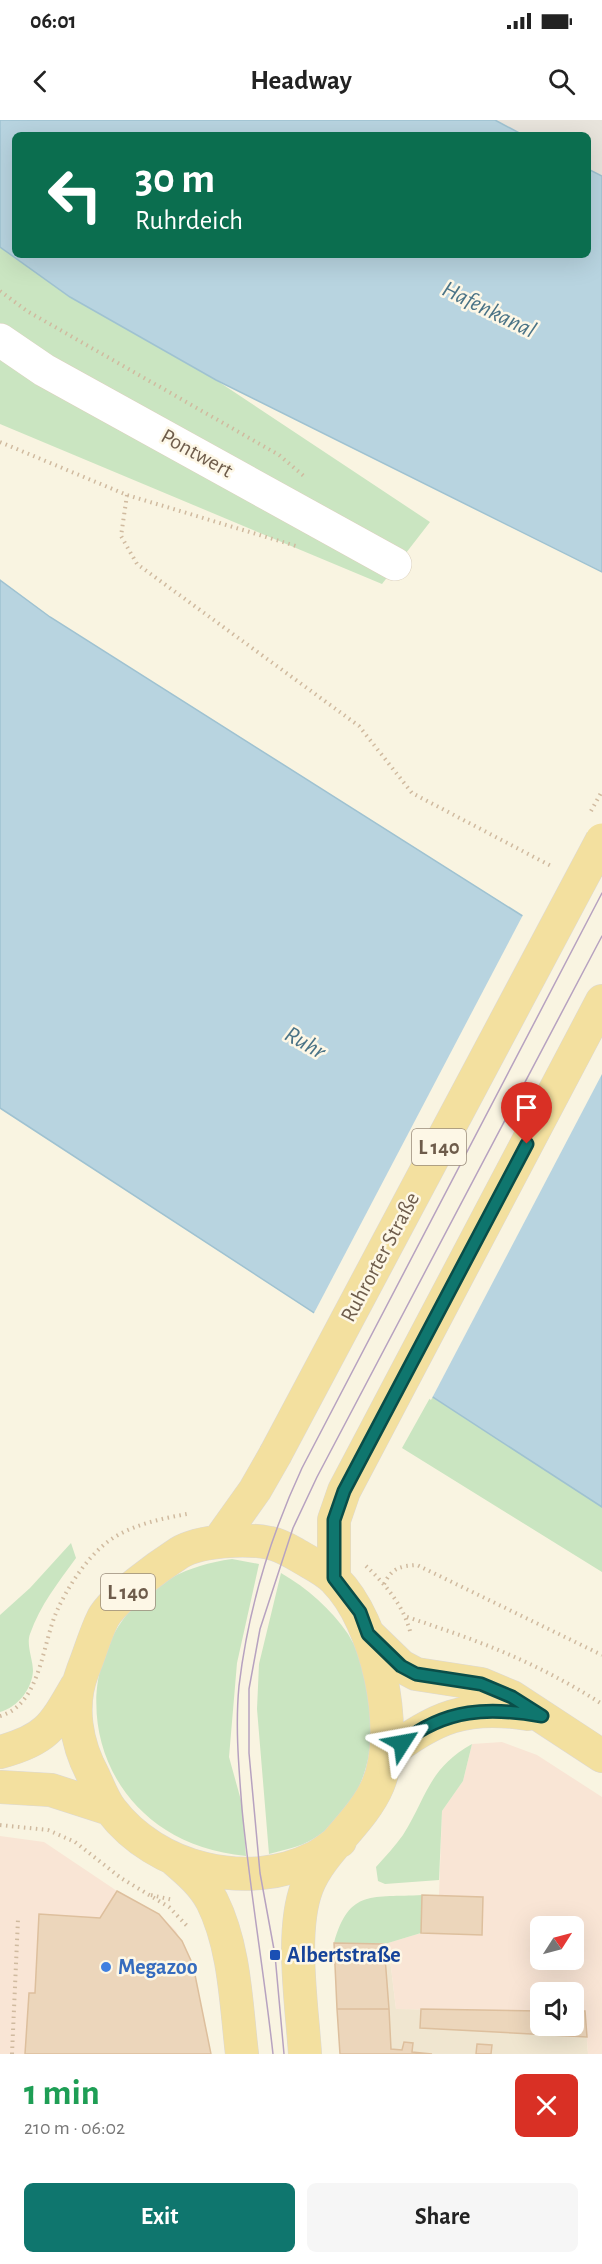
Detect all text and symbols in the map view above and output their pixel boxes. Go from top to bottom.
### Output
text: 06:01 [30,10,77,32]
icon: back [24,65,57,98]
icon: search [545,65,578,98]
text: Headway [250,67,352,94]
icon: left [36,156,114,234]
text: 30 m [135,158,215,200]
text: Ruhrdeich [135,207,243,234]
water label: Hafenkanal [438,277,540,343]
street label: Pontwert [157,424,237,482]
water label: Ruhr [281,1022,330,1065]
pin [501,1082,552,1144]
icon: arrive [510,1091,543,1124]
road number: L 140 [412,1129,466,1165]
street label: Ruhrorter Straße [337,1189,423,1325]
road number: L 140 [101,1574,155,1610]
position arrow [370,1711,434,1775]
north arrow [530,1916,584,1970]
map controls [530,1916,584,2036]
place label: Albertstraße [287,1944,401,1966]
marker: Albertstraße [268,1948,282,1962]
place label: Megazoo [118,1956,198,1978]
marker: Megazoo [99,1960,113,1974]
button: sound [530,1982,584,2036]
button: close [515,2074,578,2137]
text: 1 min [24,2075,100,2111]
text: 210 m · 06:02 [24,2118,125,2138]
button: Exit [24,2183,295,2252]
button: Share [307,2183,578,2252]

